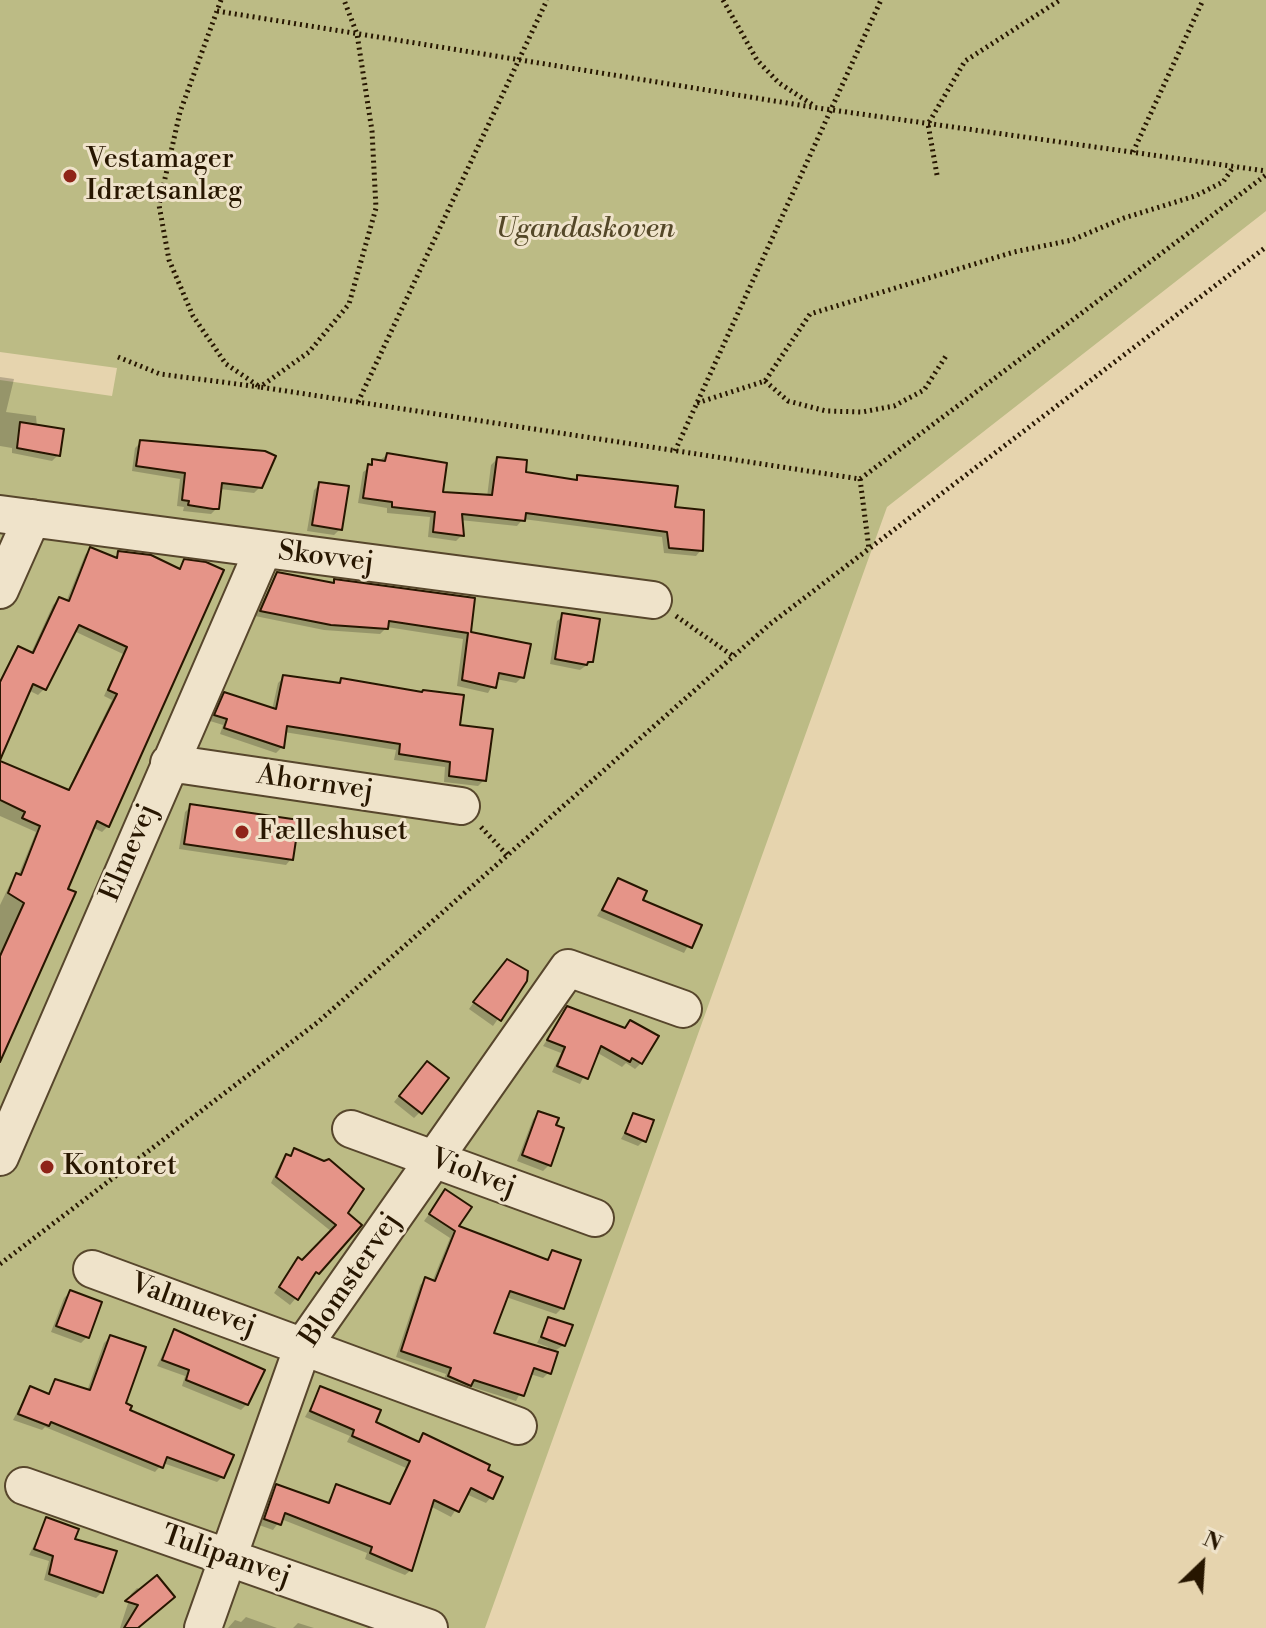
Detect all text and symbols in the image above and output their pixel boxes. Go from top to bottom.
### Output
place label: Vestamager Idrætsanlæg [86,143,243,209]
marker: Vestamager Idrætsanlæg [61,167,79,185]
park label: Ugandaskoven [495,213,675,247]
street label: Skovvej [276,535,376,581]
street label: Ahornvej [254,759,376,809]
street label: Elmevej [94,799,166,907]
place label: Fælleshuset [258,815,408,849]
marker: Fælleshuset [233,823,251,841]
street label: Violvej [426,1143,520,1205]
place label: Kontoret [63,1150,177,1184]
marker: Kontoret [38,1158,56,1176]
street label: Blomstervej [294,1207,408,1353]
street label: Valmuevej [125,1268,261,1344]
street label: Tulipanvej [157,1519,295,1595]
north arrow [1162,1524,1242,1604]
text: N [1199,1526,1226,1558]

